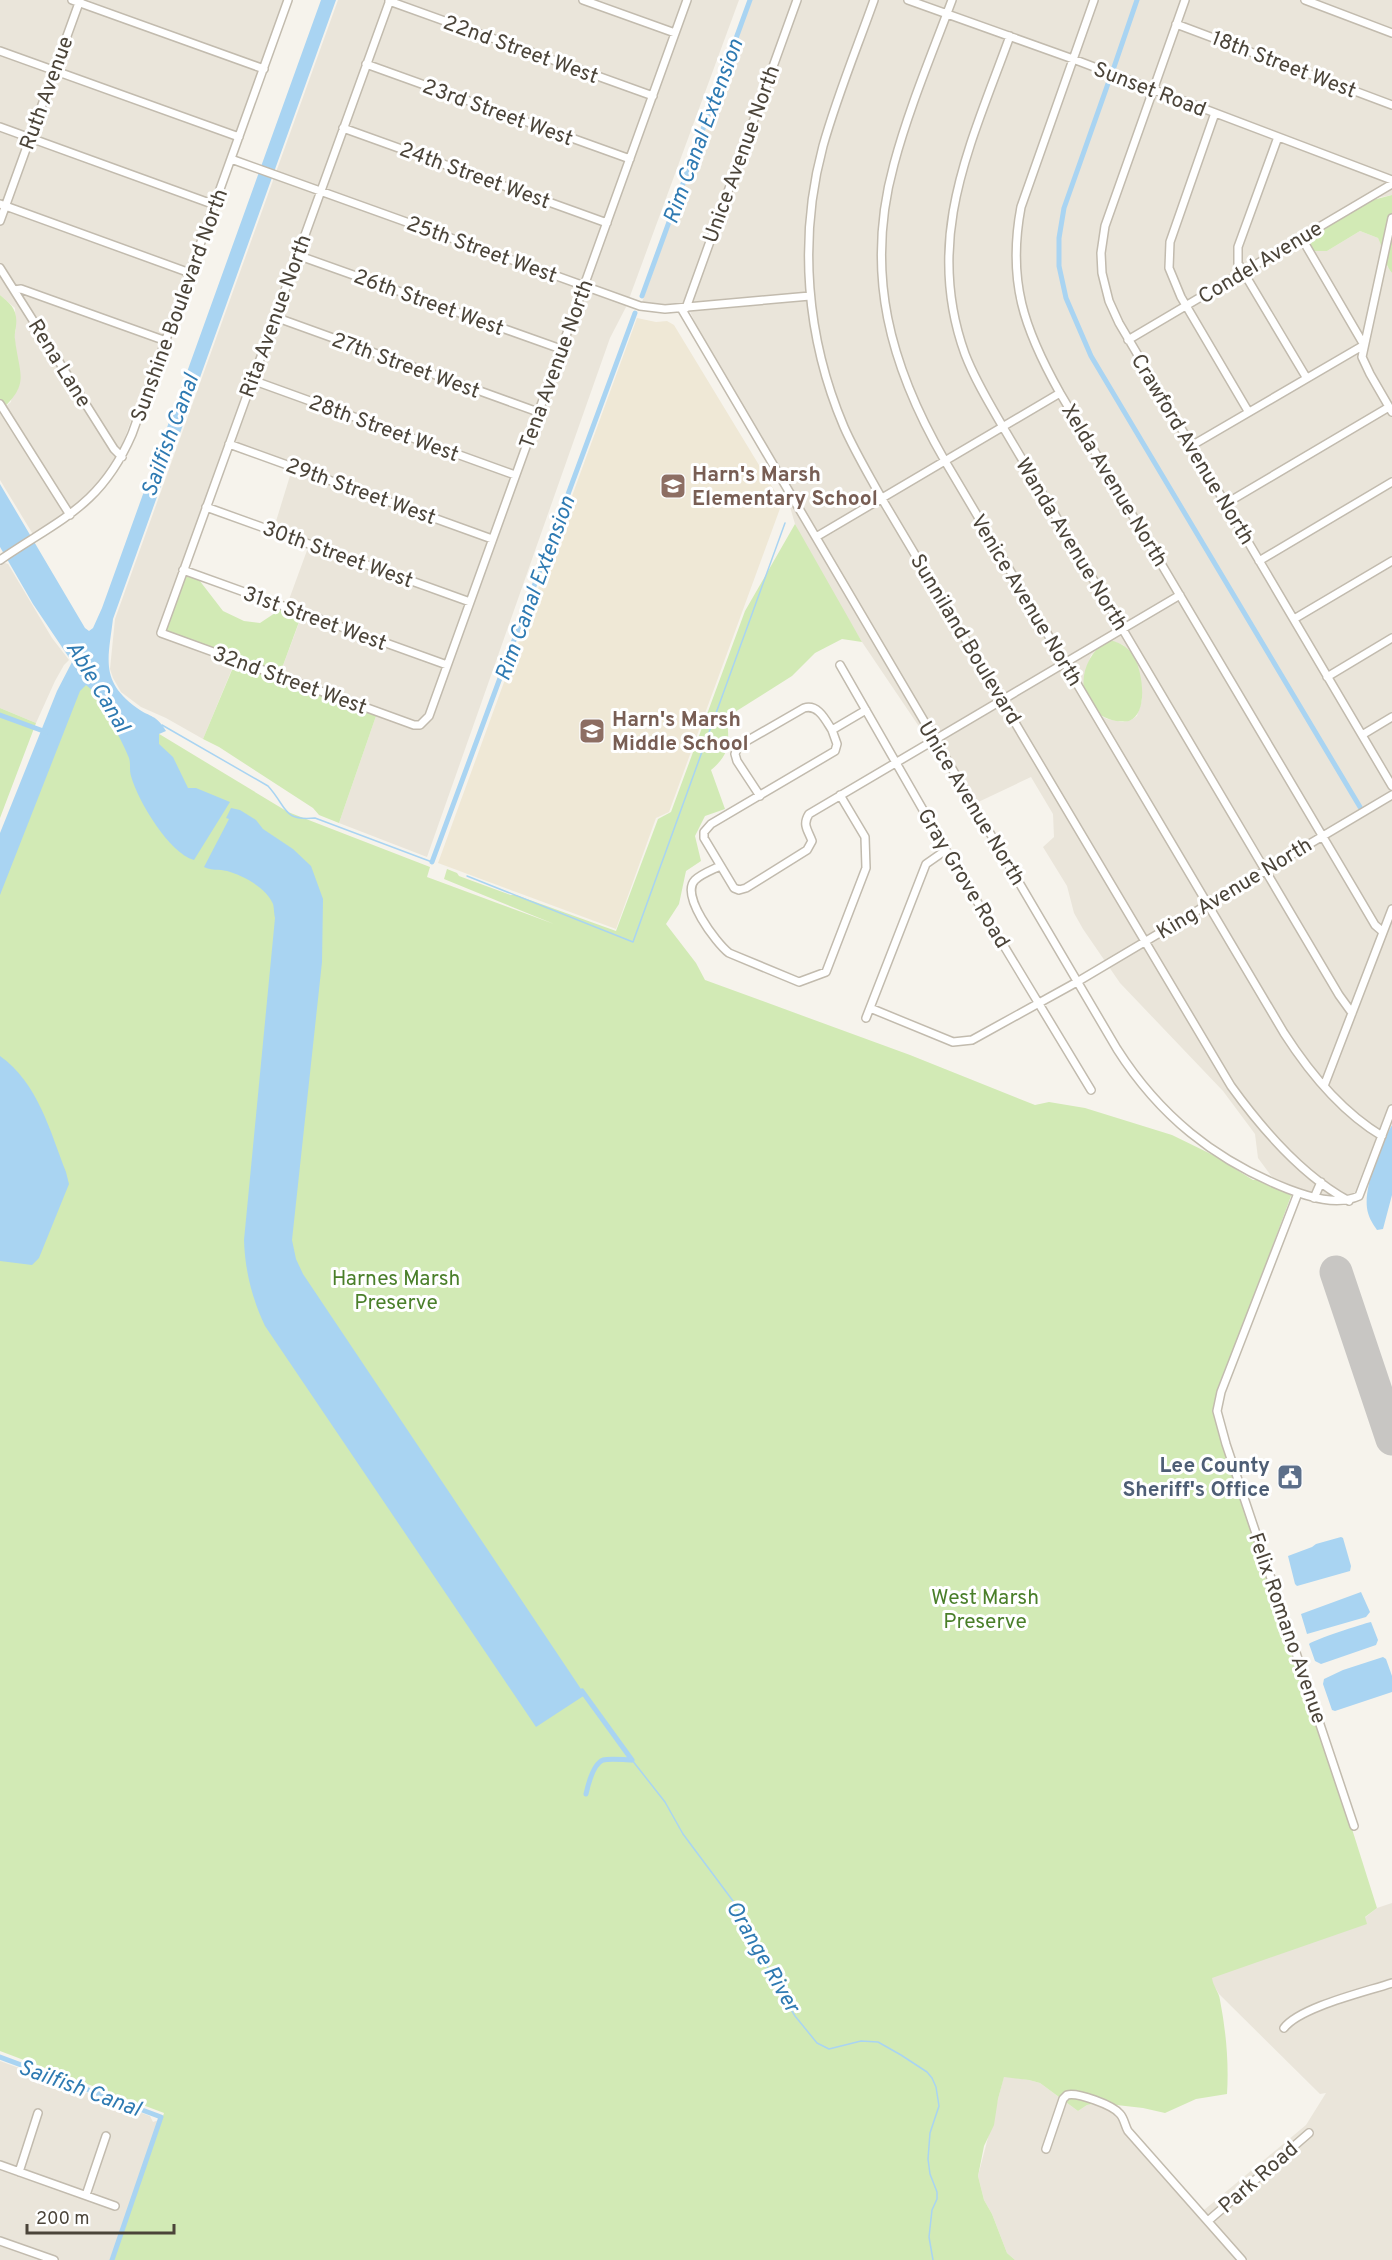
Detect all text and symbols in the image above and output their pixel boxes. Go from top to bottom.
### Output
street label: 22nd Street West [439,10,602,91]
street label: 18th Street West [1207,25,1360,105]
street label: Ruth Avenue [14,33,80,154]
water label: Rim Canal Extension [658,36,750,228]
street label: Sunset Road [1089,57,1210,124]
street label: Unice Avenue North [698,62,787,247]
street label: 23rd Street West [419,74,576,153]
street label: 24th Street West [396,137,553,216]
street label: Sunshine Boulevard North [126,185,235,426]
street label: 25th Street West [402,211,561,290]
street label: Condel Avenue [1194,216,1328,311]
street label: Rita Avenue North [234,231,318,402]
street label: 26th Street West [350,264,507,343]
street label: Tena Avenue North [514,276,601,453]
street label: Rena Lane [21,315,97,413]
street label: 27th Street West [328,327,483,406]
street label: Crawford Avenue North [1124,349,1260,550]
water label: Sailfish Canal [137,370,206,501]
street label: 28th Street West [305,390,462,469]
street label: Xelda Avenue North [1054,399,1173,572]
street label: 29th Street West [282,453,439,532]
street label: Wanda Avenue North [1008,453,1133,636]
place label: Harn's Marsh Elementary School [692,462,878,513]
school or university icon: Harn's Marsh Elementary School [658,471,688,501]
water label: Rim Canal Extension [490,493,582,685]
street label: Venice Avenue North [964,510,1088,692]
street label: 30th Street West [258,516,417,595]
street label: Sunniland Boulevard [903,549,1026,730]
street label: 31st Street West [239,581,390,658]
water label: Able Canal [59,637,135,739]
street label: 32nd Street West [209,641,370,722]
place label: Harn's Marsh Middle School [612,707,749,758]
school or university icon: Harn's Marsh Middle School [577,716,607,746]
street label: Unice Avenue North [911,717,1030,891]
street label: Gray Grove Road [910,804,1015,954]
street label: King Avenue North [1152,832,1317,946]
park label: Harnes Marsh Preserve [332,1266,460,1317]
place label: Lee County Sheriff's Office [1122,1453,1270,1504]
public building icon: Lee County Sheriff's Office [1275,1462,1305,1492]
street label: Felix Romano Avenue [1241,1529,1332,1728]
park label: West Marsh Preserve [931,1585,1039,1636]
water label: Orange River [719,1896,806,2019]
water label: Sailfish Canal [14,2055,145,2124]
street label: Park Road [1214,2136,1304,2220]
scale bar [27,2197,174,2235]
text: 200 m [36,2208,89,2231]

